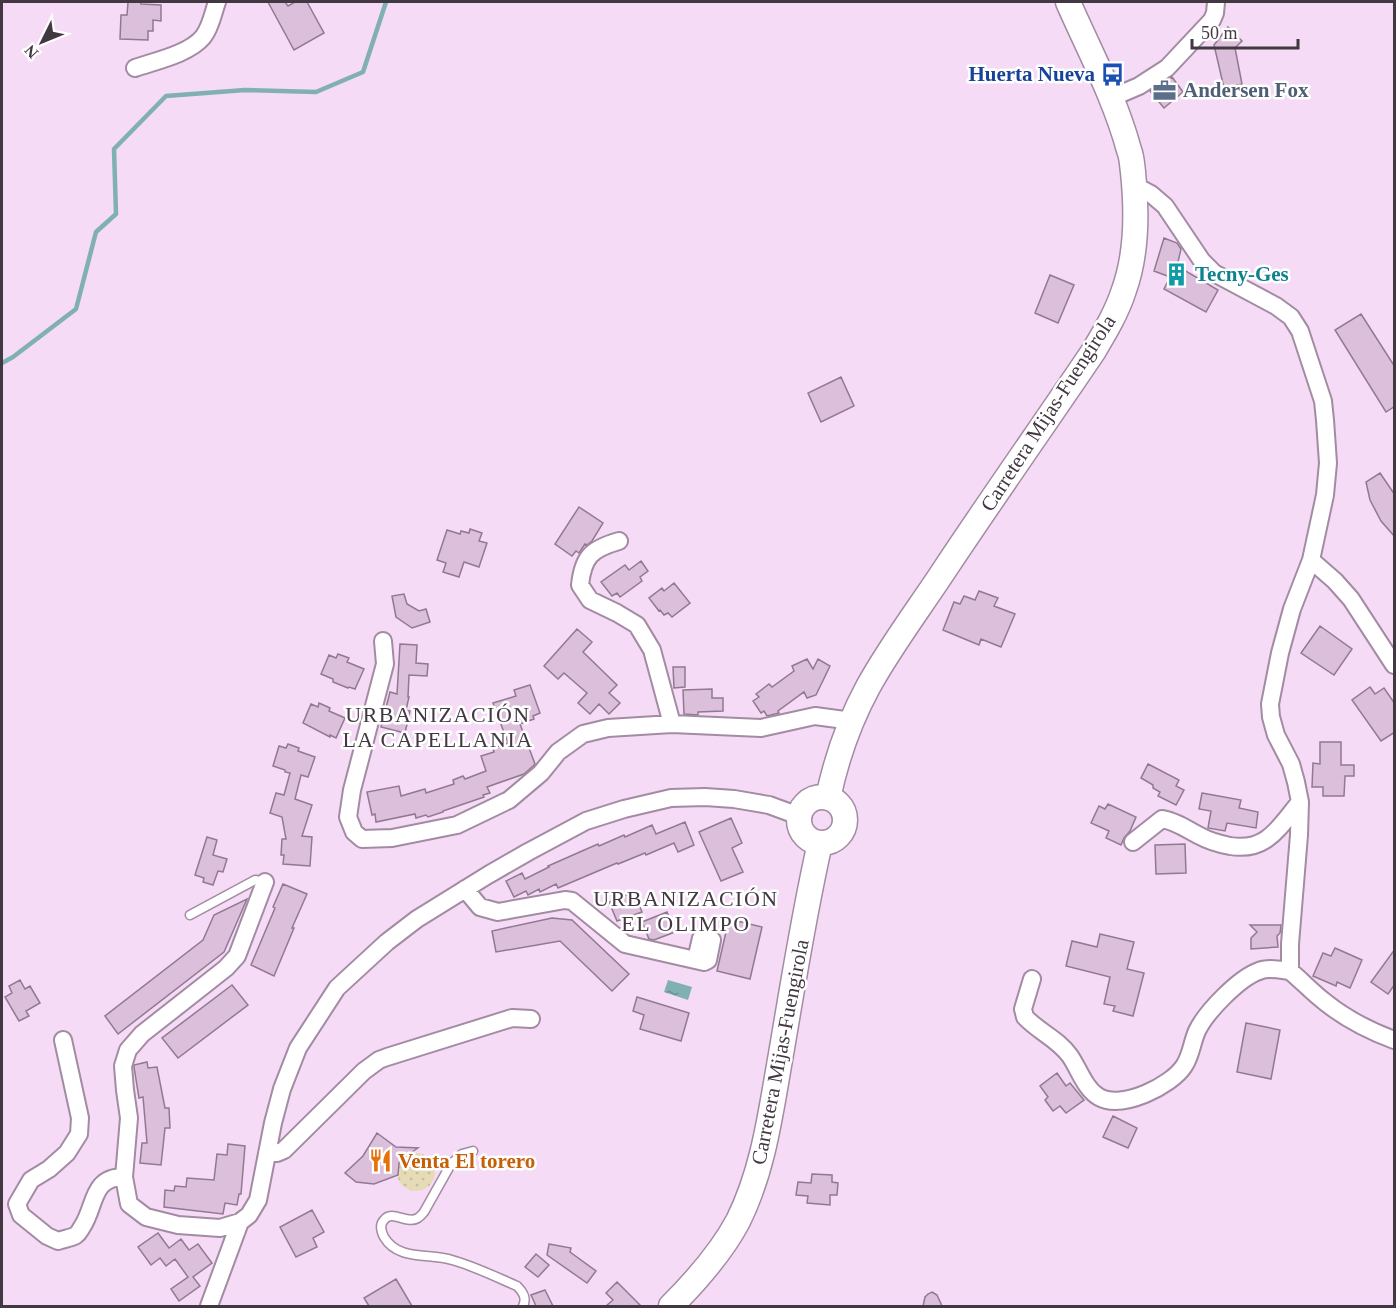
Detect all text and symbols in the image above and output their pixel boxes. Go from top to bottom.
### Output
north arrow [12,12,72,72]
scale bar [1192,12,1298,50]
text: 50 m [1201,23,1238,43]
text: N [21,42,42,62]
bus stop icon: Huerta Nueva [1100,61,1126,87]
place label: Huerta Nueva [968,62,1095,86]
office icon: Andersen Fox [1152,77,1178,103]
place label: Andersen Fox [1183,78,1309,102]
building icon: Tecny-Ges [1164,261,1190,287]
place label: Tecny-Ges [1195,262,1289,286]
street label: Carretera Mijas-Fuengirola [976,310,1121,516]
district label: URBANIZACIÓN LA CAPELLANIA [342,702,534,752]
district label: URBANIZACIÓN EL OLIMPO [593,886,779,936]
street label: Carretera Mijas-Fuengirola [746,937,814,1167]
restaurant icon: Venta El torero [367,1148,393,1174]
place label: Venta El torero [398,1149,535,1173]

